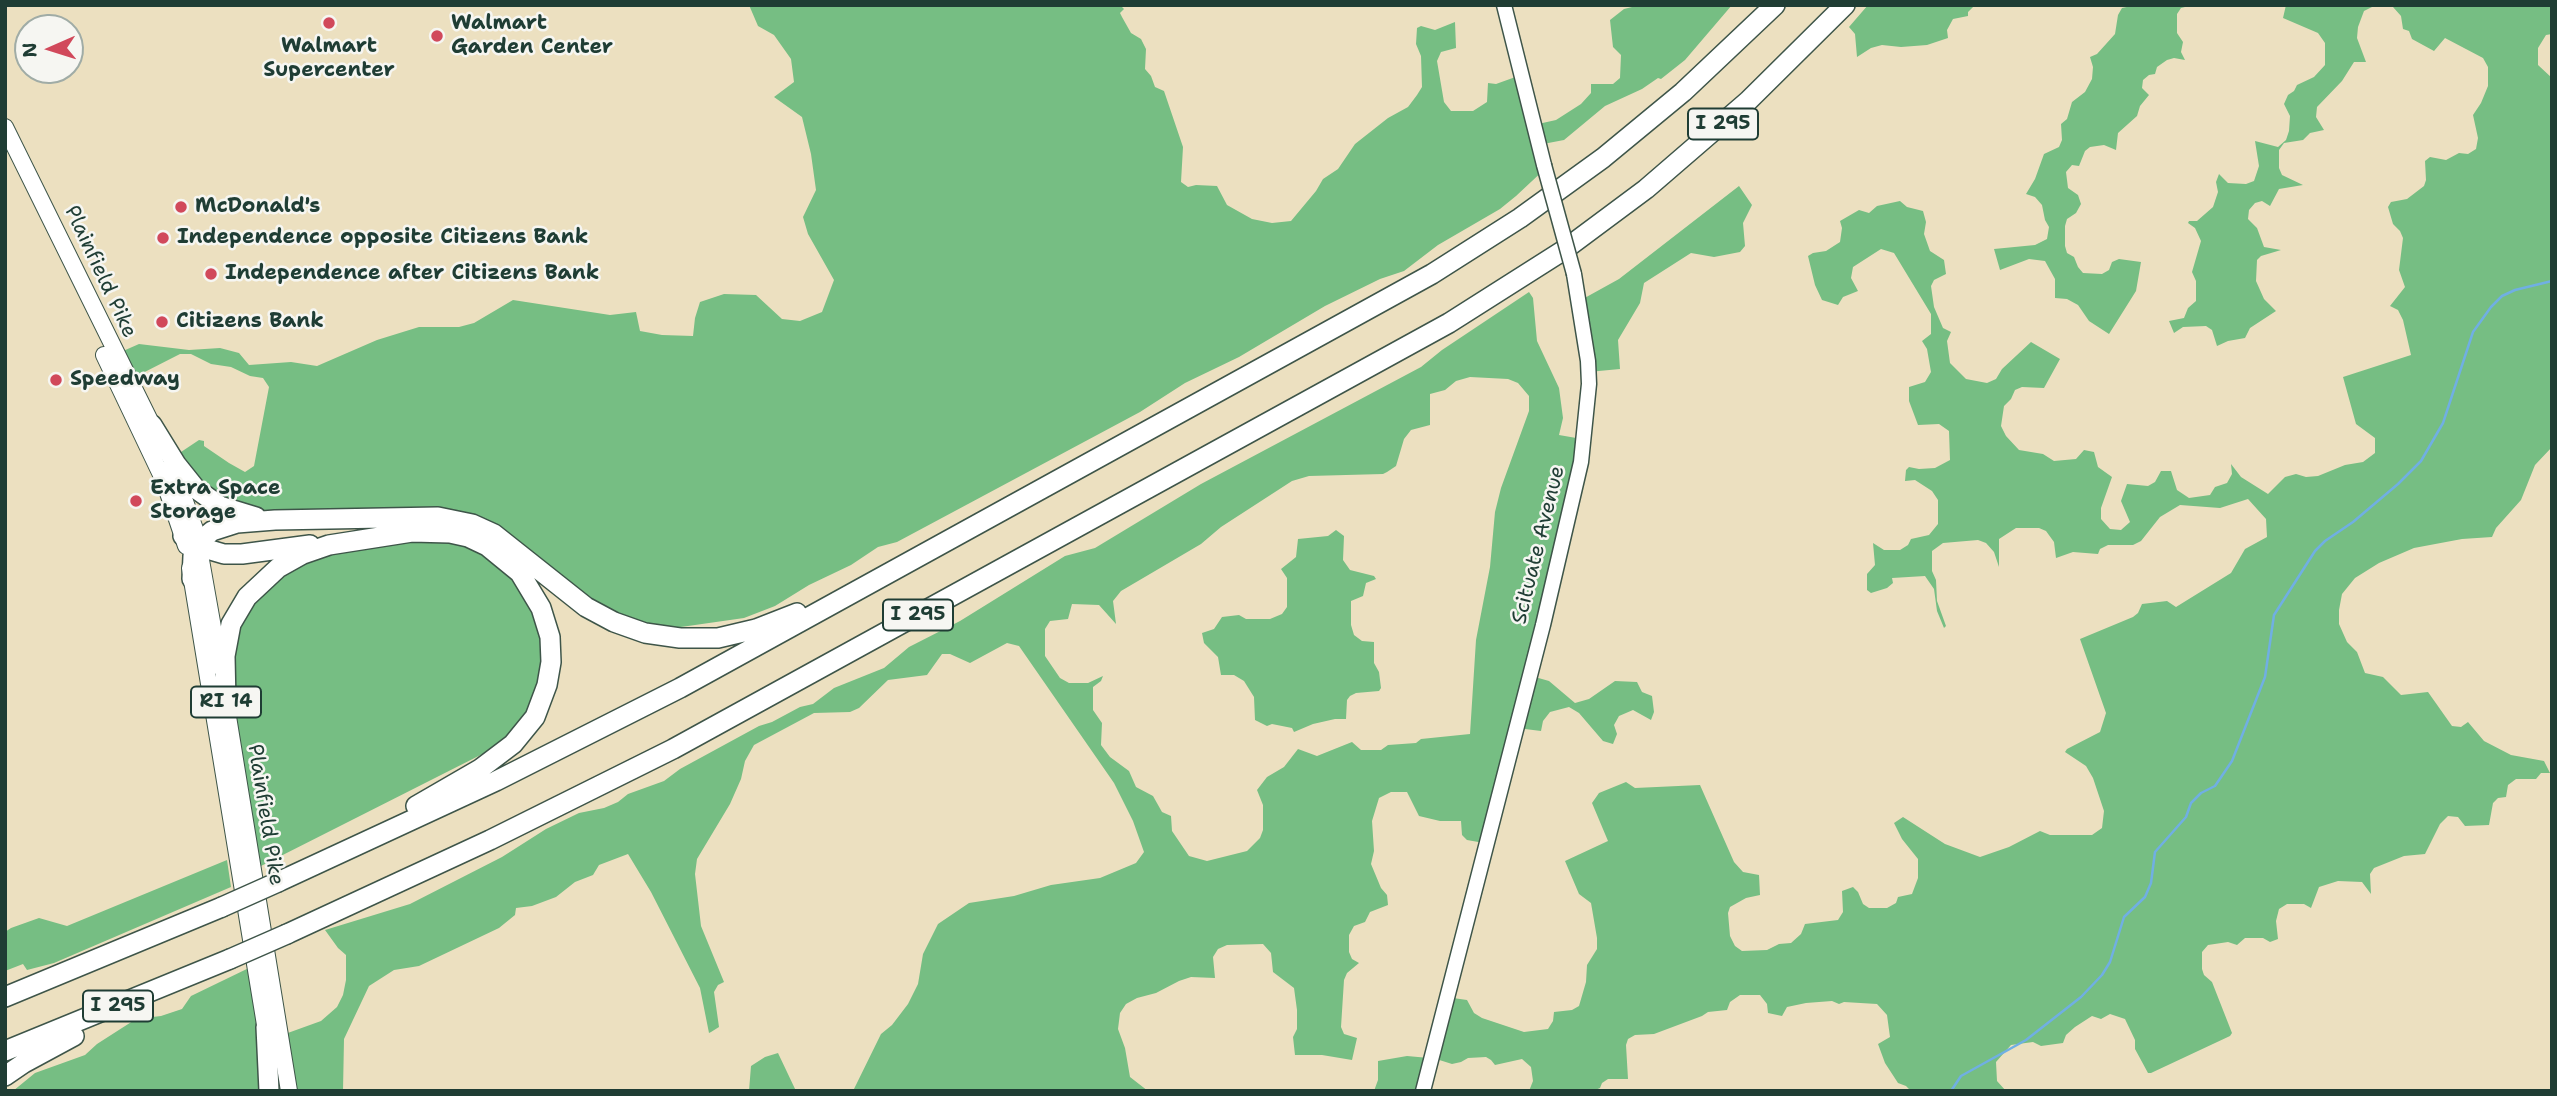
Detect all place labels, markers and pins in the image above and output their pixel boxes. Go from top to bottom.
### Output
place label: Walmart Garden Center [451,11,613,61]
marker: Walmart Supercenter [321,15,337,31]
marker: Walmart Garden Center [429,28,445,44]
place label: Walmart Supercenter [263,34,395,84]
place label: McDonald's [195,194,320,220]
marker: McDonald's [173,199,189,215]
place label: Independence opposite Citizens Bank [177,225,588,251]
marker: Independence opposite Citizens Bank [155,230,171,246]
place label: Independence after Citizens Bank [225,261,600,287]
marker: Independence after Citizens Bank [203,266,219,282]
place label: Citizens Bank [176,309,324,335]
marker: Citizens Bank [154,314,170,330]
place label: Speedway [70,367,180,393]
marker: Speedway [48,372,64,388]
place label: Extra Space Storage [150,476,281,526]
marker: Extra Space Storage [128,493,144,509]

